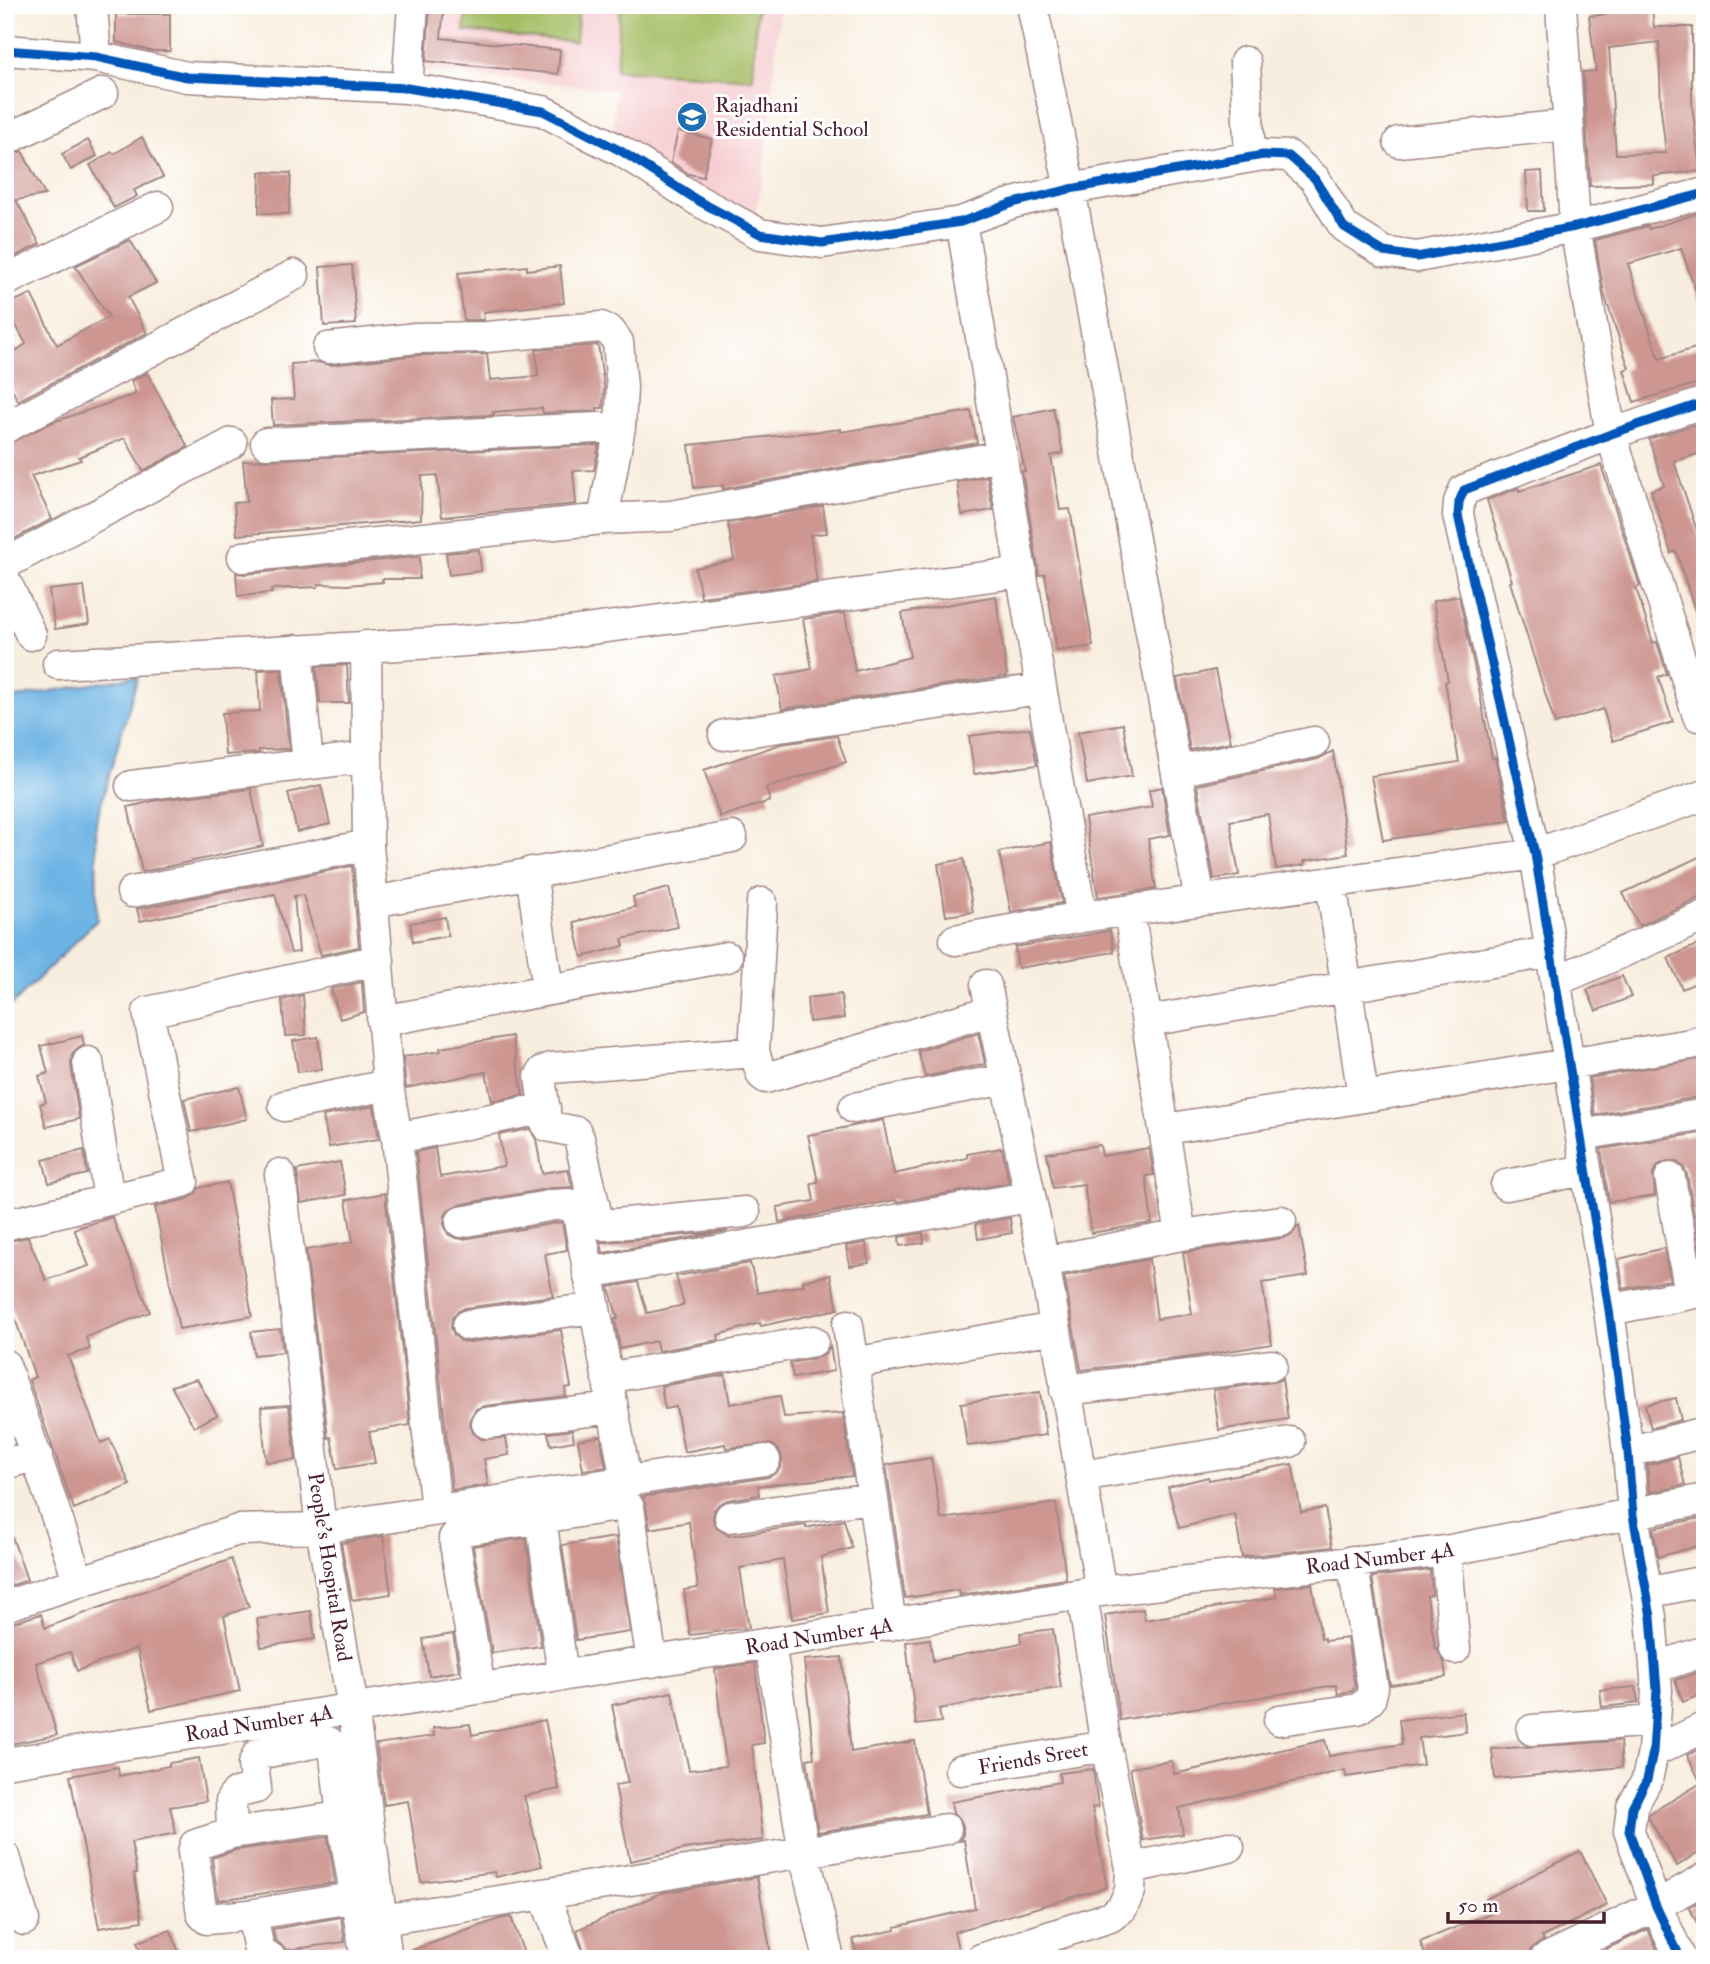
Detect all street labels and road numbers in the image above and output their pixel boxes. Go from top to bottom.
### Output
street label: People's Hospital Road [301,1471,358,1664]
street label: Road Number 4A [1304,1536,1456,1581]
street label: Road Number 4A [743,1611,895,1662]
street label: Road Number 4A [183,1698,335,1749]
street label: Friends Sreet [976,1736,1090,1781]

